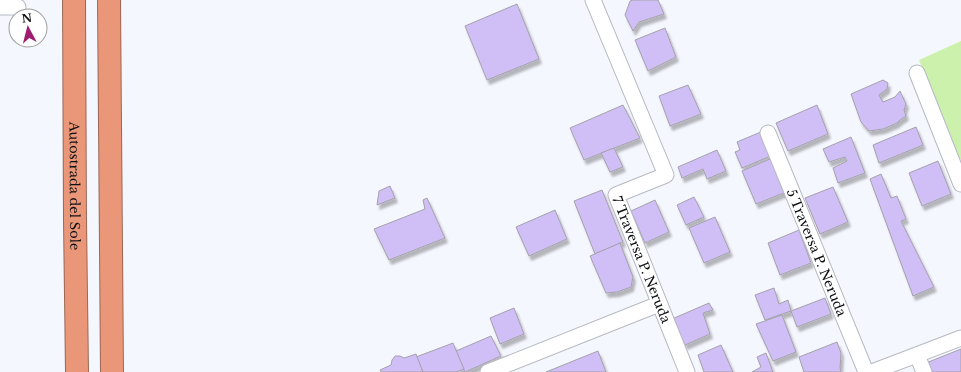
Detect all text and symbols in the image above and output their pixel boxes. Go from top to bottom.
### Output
north arrow [8,8,48,48]
text: N [21,10,33,26]
street label: Autostrada del Sole [66,121,84,250]
street label: 5 Traversa P. Neruda [783,186,851,319]
street label: 7 Traversa P. Neruda [609,194,675,326]

